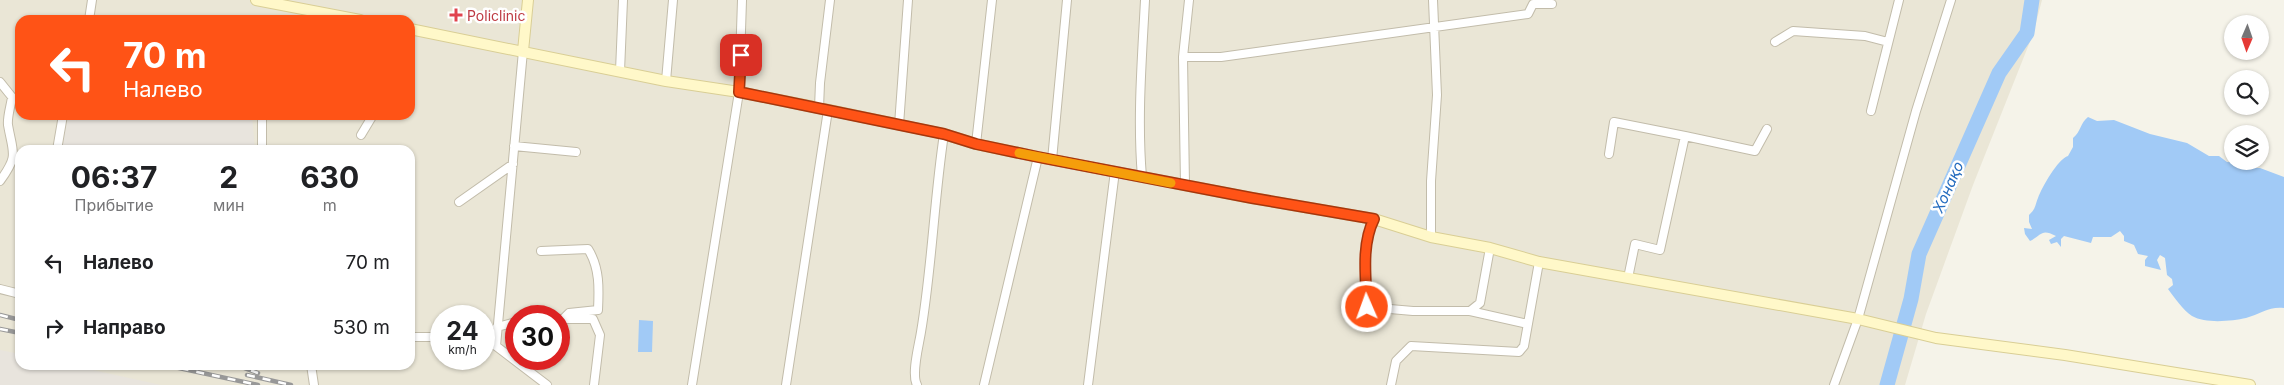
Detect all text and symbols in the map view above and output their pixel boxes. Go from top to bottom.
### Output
place label: Policlinic [467,7,525,24]
marker: Policlinic [449,8,463,22]
north arrow [2224,15,2269,60]
map controls [2224,15,2269,170]
text: 70 m [123,34,207,76]
pin [720,34,762,76]
icon: left [40,35,105,100]
icon: arrive [727,41,755,69]
button: search [2224,70,2269,115]
text: Налево [123,76,203,102]
button: layers [2224,125,2269,170]
water label: Хонақо [1928,158,1968,216]
text: 06:37 [71,159,157,195]
text: 2 [219,159,238,195]
text: 630 [300,159,359,195]
text: Прибытие [75,195,154,215]
text: мин [213,195,244,215]
text: m [323,195,337,215]
icon: left [40,249,68,277]
text: Налево [83,251,154,274]
text: 70 m [346,251,390,274]
position arrow [1340,280,1392,332]
speed limit sign: 30 [505,305,570,370]
icon: right [40,314,68,342]
text: Направо [83,316,166,339]
text: 530 m [333,316,390,339]
text: 24 [446,316,479,346]
text: km/h [448,342,477,357]

